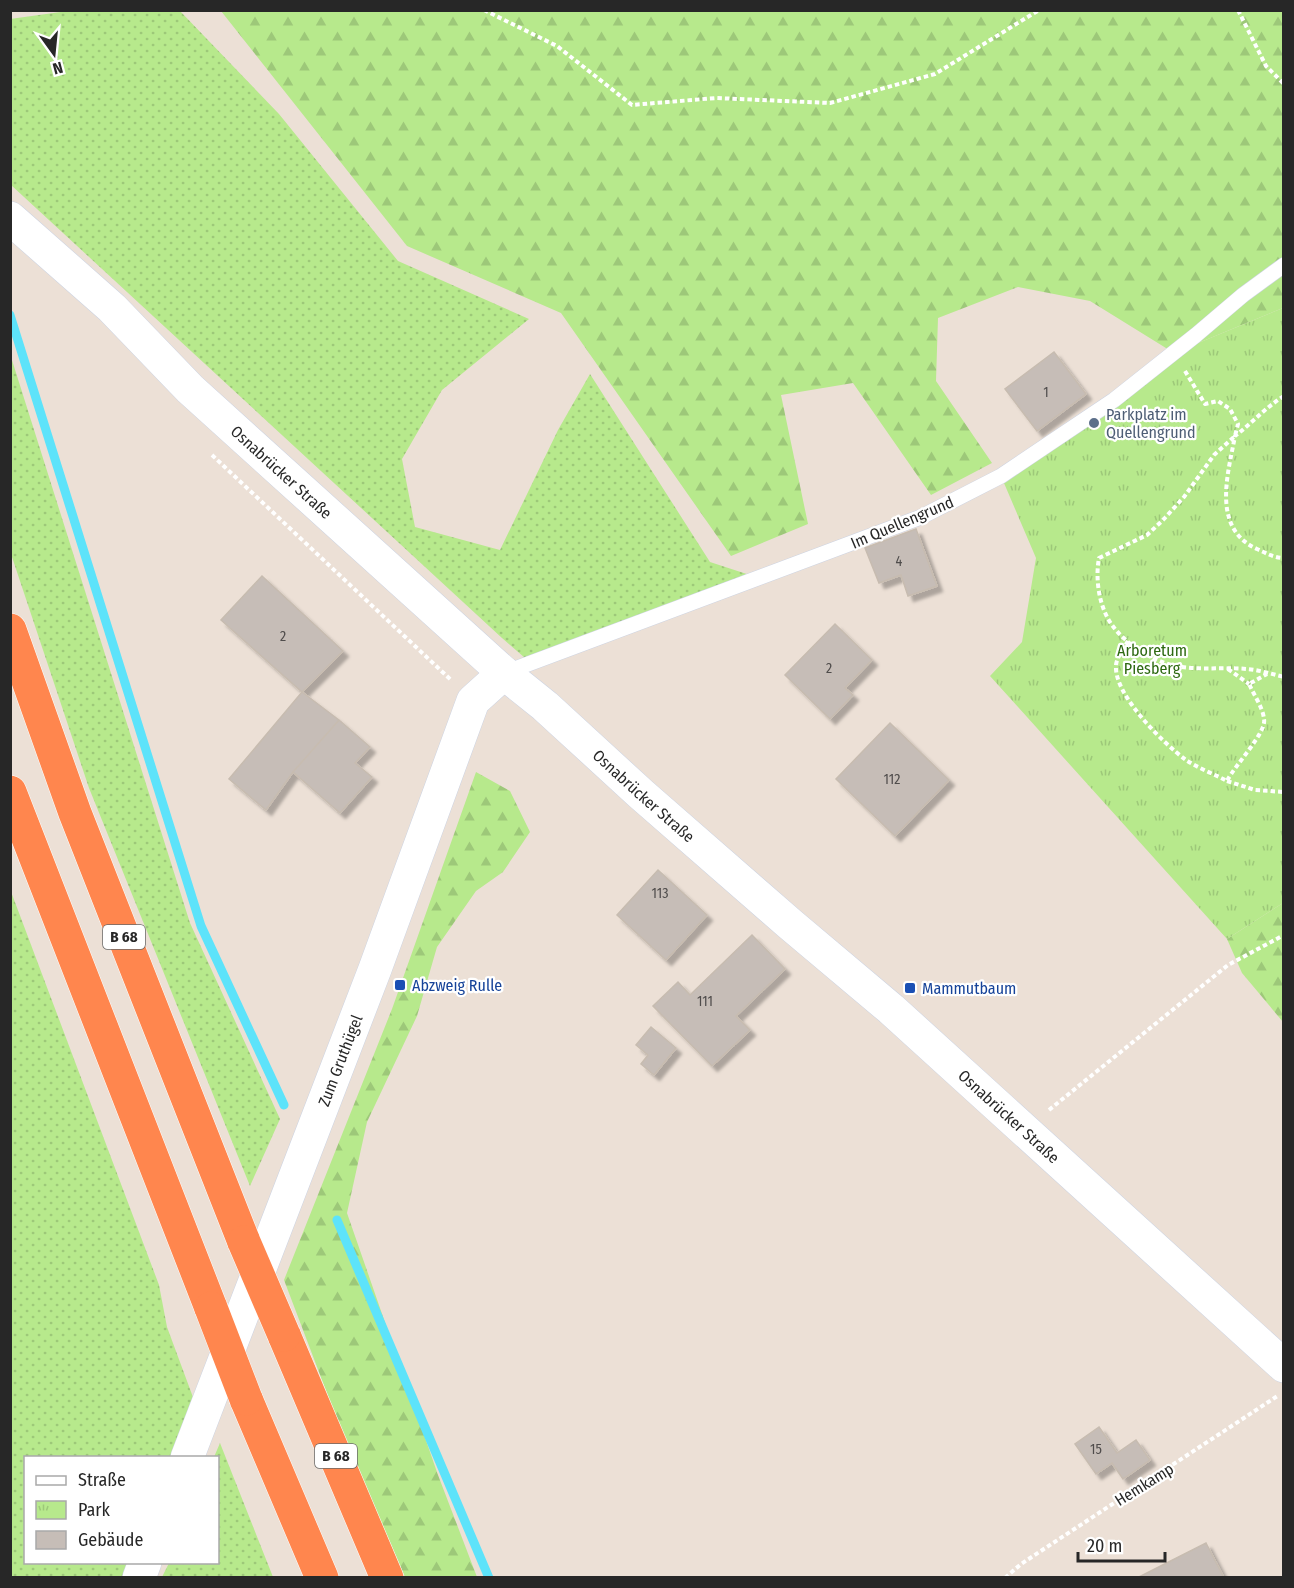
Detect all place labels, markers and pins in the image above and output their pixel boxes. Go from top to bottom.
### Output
place label: Parkplatz im Quellengrund [1106,405,1196,442]
marker: Parkplatz im Quellengrund [1087,416,1101,430]
place label: Abzweig Rulle [412,976,502,995]
marker: Abzweig Rulle [393,978,407,992]
place label: Mammutbaum [922,979,1016,998]
marker: Mammutbaum [903,981,917,995]

